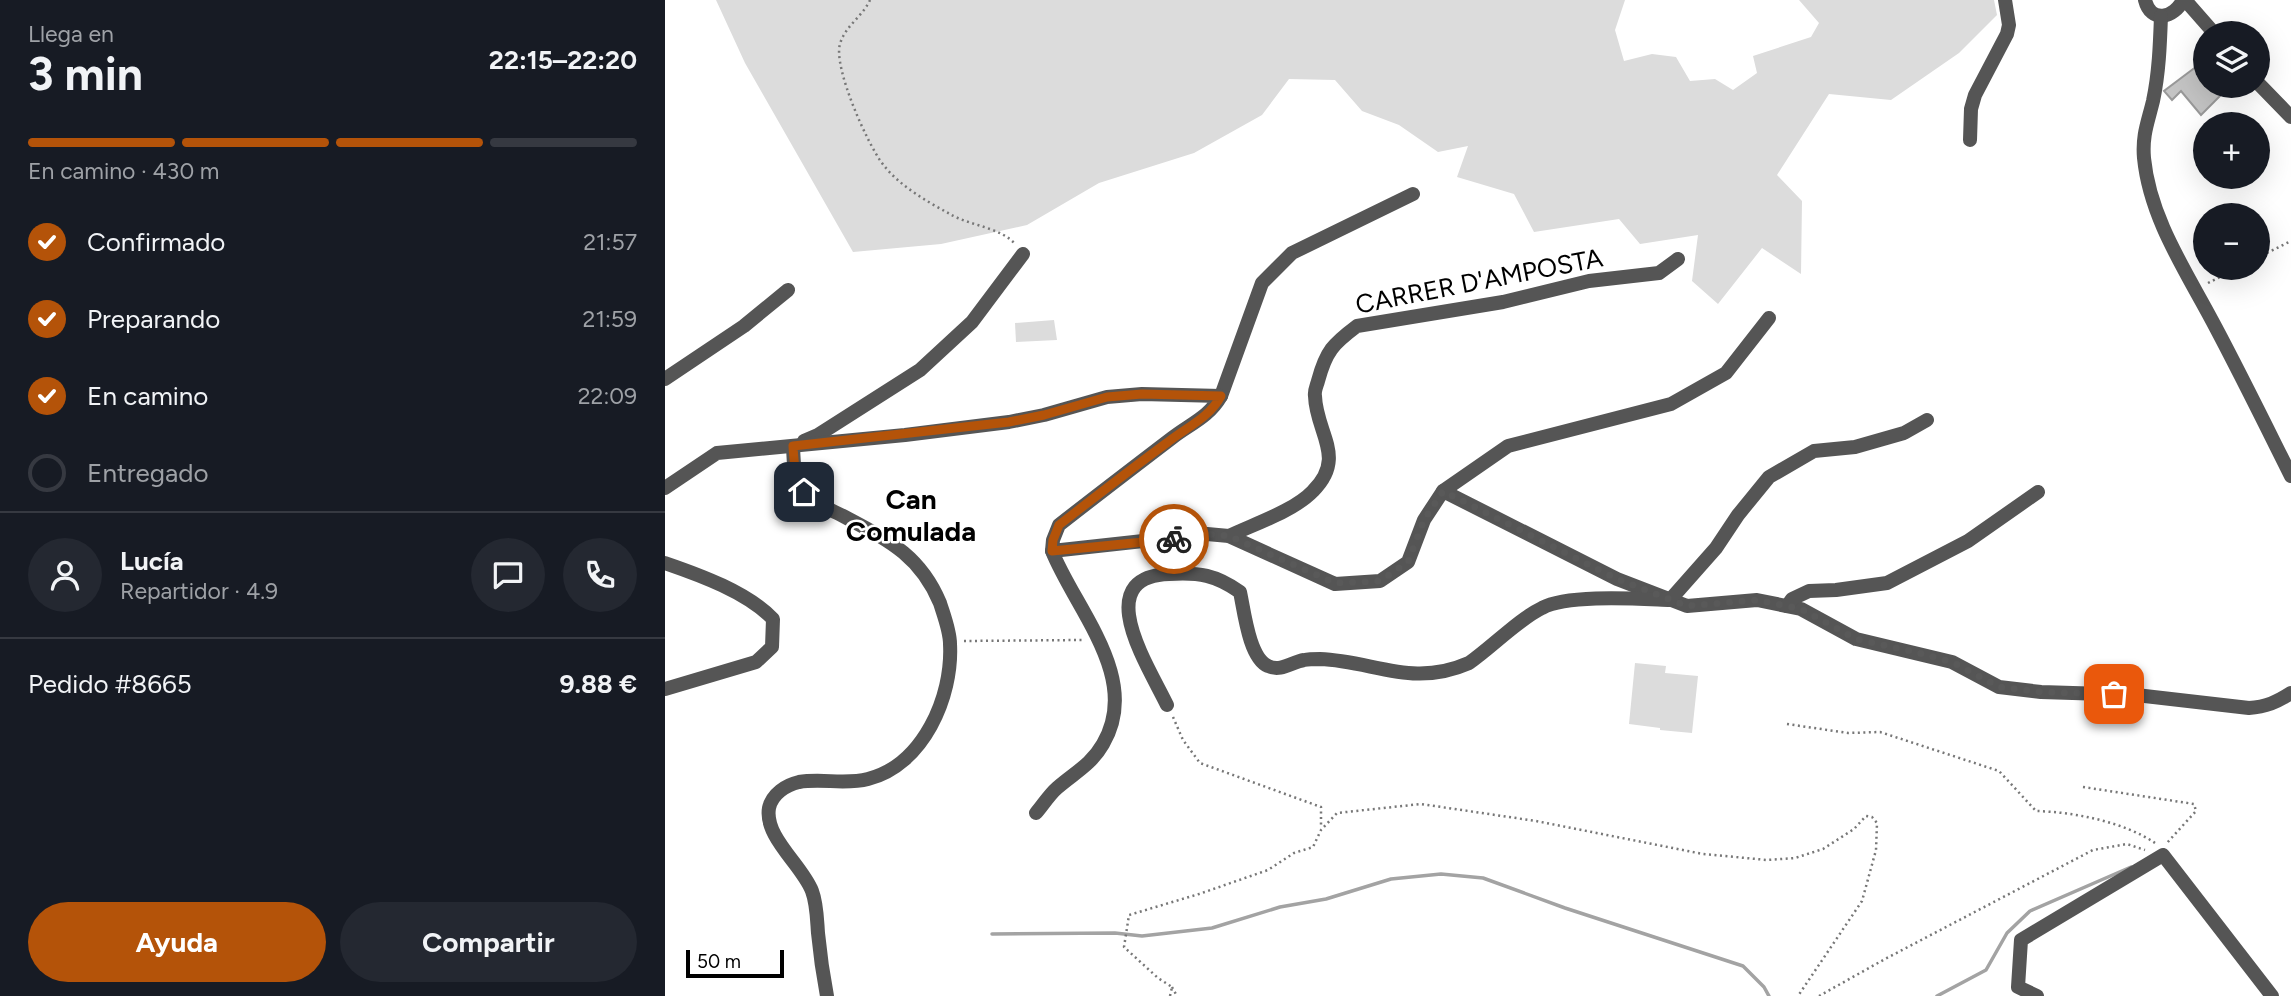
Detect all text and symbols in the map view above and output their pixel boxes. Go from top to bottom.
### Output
text: Llega en [28,20,114,48]
map controls [2193,21,2270,280]
button: layers [2193,21,2270,98]
text: 22:15–22:20 [489,44,637,76]
text: 3 min [28,46,143,102]
button: + [2193,112,2270,189]
text: En camino · 430 m [28,157,219,185]
button: − [2193,203,2270,280]
icon: check [28,223,66,261]
text: Confirmado [87,226,225,258]
text: 21:57 [583,228,637,256]
street label: CARRER D'AMPOSTA [1353,241,1606,321]
icon: check [28,300,66,338]
text: Preparando [87,303,220,335]
text: 21:59 [583,305,637,333]
icon: check [28,377,66,415]
text: En camino [87,380,208,412]
text: 22:09 [578,382,637,410]
text: Entregado [87,457,209,489]
pin [774,462,834,522]
icon: home [785,473,823,511]
district label: Can Comulada [846,482,976,548]
courier [1139,504,1209,574]
icon: bike [1155,520,1193,558]
button: person [28,538,102,612]
button: chat [471,538,545,612]
button: phone [563,538,637,612]
text: Lucía [120,545,184,577]
text: Repartidor · 4.9 [120,577,278,605]
pin [2084,664,2144,724]
text: Pedido #8665 [28,668,192,700]
text: 9.88 € [559,668,637,700]
icon: bag [2095,675,2133,713]
button: Ayuda [28,902,326,982]
button: Compartir [340,902,637,982]
scale bar [686,947,784,979]
text: 50 m [697,950,741,973]

